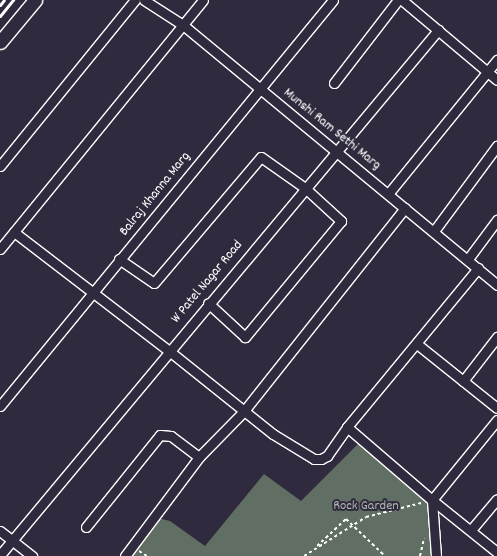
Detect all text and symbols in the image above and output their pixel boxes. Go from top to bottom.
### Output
street label: Munshi Ram Sethi Marg [280,84,384,174]
street label: Balraj Khanna Marg [116,149,194,239]
street label: W Patel Nagar Road [168,237,246,327]
park label: Rock Garden [333,498,399,514]

